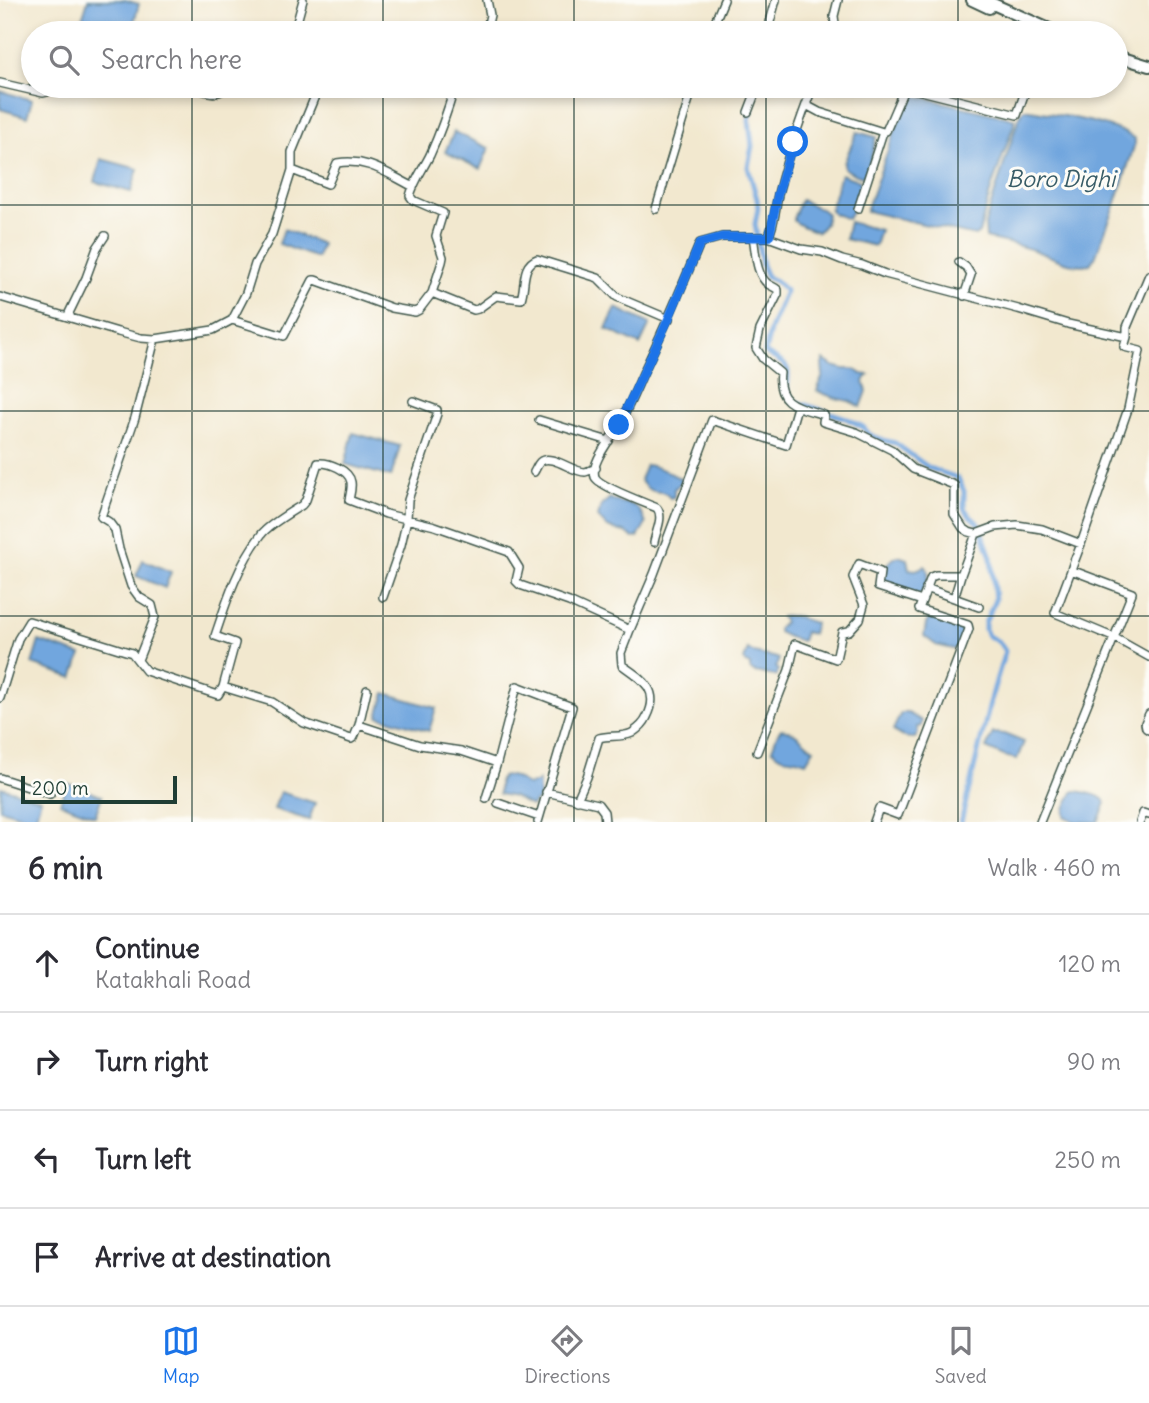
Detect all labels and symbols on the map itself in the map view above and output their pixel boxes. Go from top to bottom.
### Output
route start [777,126,808,157]
water label: Boro Dighi [1007,164,1118,193]
route end [603,409,634,440]
scale bar [21,773,177,805]

